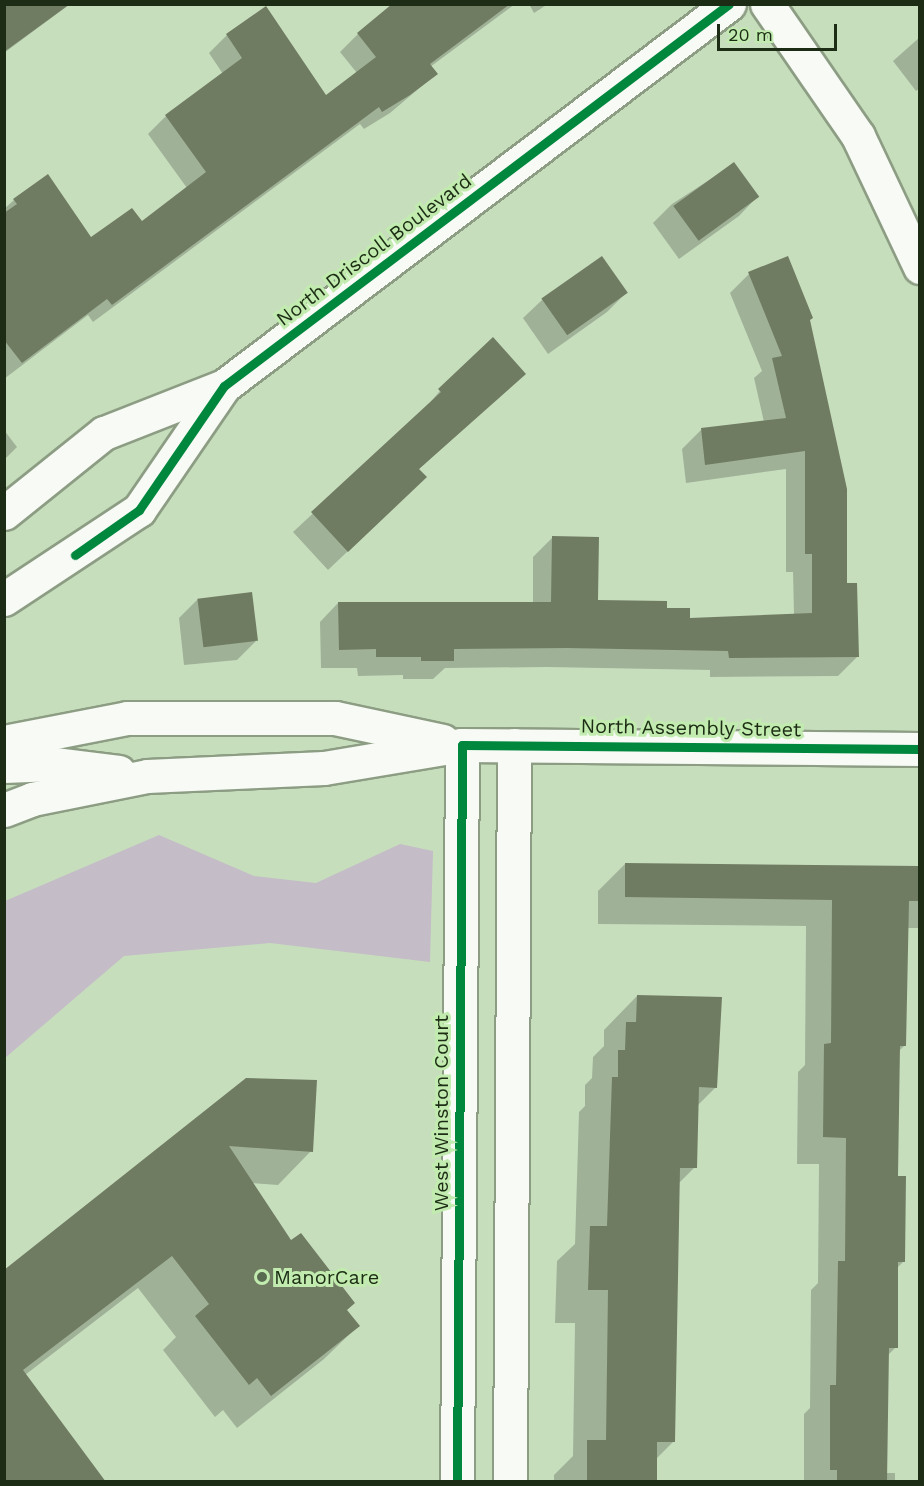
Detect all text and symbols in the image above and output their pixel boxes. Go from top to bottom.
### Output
scale bar [720,12,840,50]
text: 20 m [728,24,773,45]
street label: North Driscoll Boulevard [271,169,477,331]
street label: North Assembly Street [580,714,802,742]
street label: West Winston Court [429,1015,453,1211]
place label: ManorCare [274,1265,379,1289]
marker: ManorCare [255,1270,269,1284]

